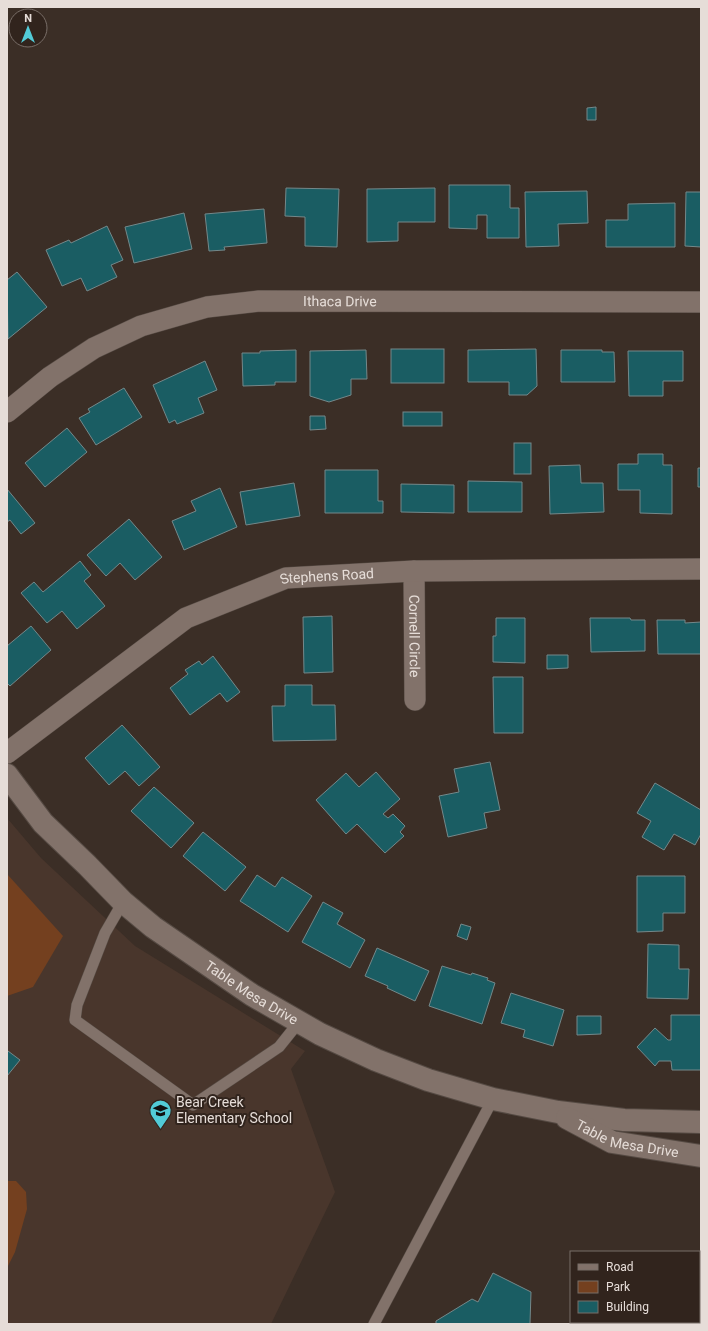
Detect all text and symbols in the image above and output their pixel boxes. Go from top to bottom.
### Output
north arrow [8,8,48,48]
text: N [24,12,32,25]
street label: Ithaca Drive [303,293,377,309]
street label: Stephens Road [278,565,374,588]
street label: Cornell Circle [406,595,423,677]
street label: Table Mesa Drive [202,957,301,1028]
place label: Bear Creek Elementary School [176,1094,292,1126]
school or university icon: Bear Creek Elementary School [147,1097,173,1130]
street label: Table Mesa Drive [573,1116,680,1160]
legend [570,1251,700,1323]
text: Road [606,1260,634,1274]
text: Park [606,1280,631,1294]
text: Building [606,1300,649,1314]

